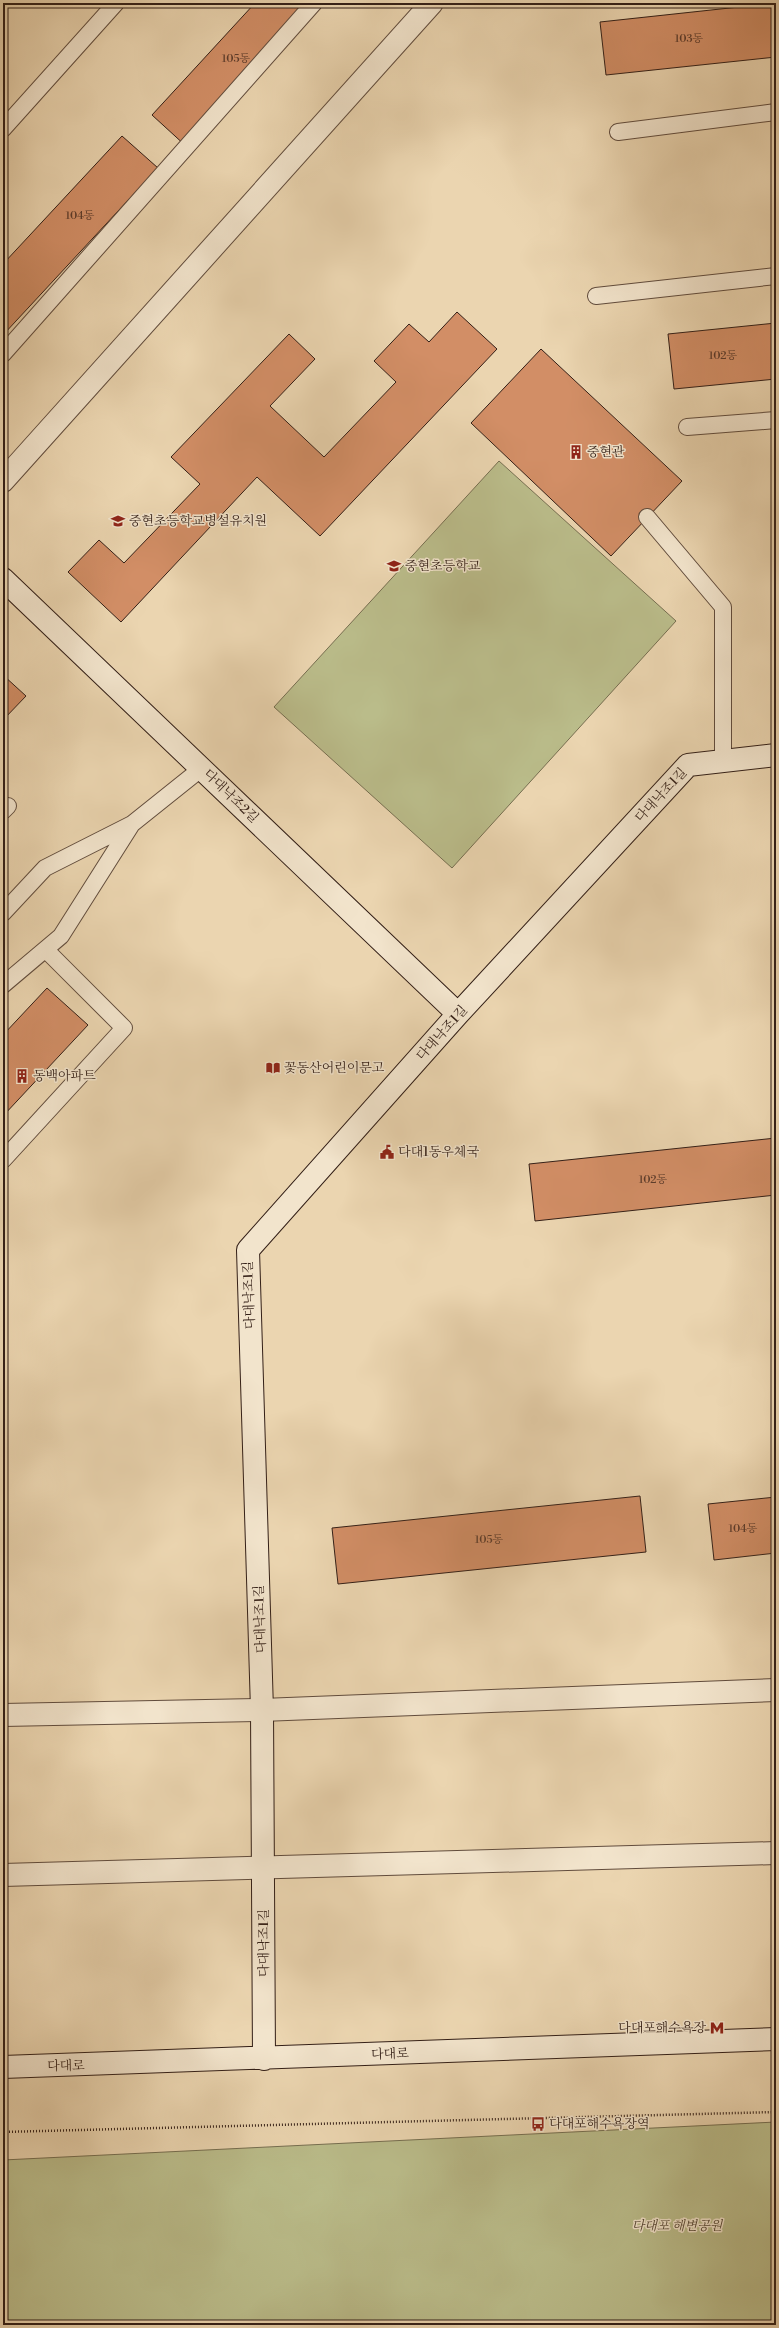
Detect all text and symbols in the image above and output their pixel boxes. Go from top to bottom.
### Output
house number: 103동 [675,32,704,46]
house number: 105동 [222,52,251,66]
house number: 104동 [66,209,95,223]
house number: 102동 [709,349,738,363]
building icon: 중현관 [568,444,584,460]
place label: 중현관 [587,444,625,460]
school or university icon: 중현초등학교병설유치원 [110,513,126,529]
place label: 중현초등학교병설유치원 [129,513,267,529]
school or university icon: 중현초등학교 [386,558,402,574]
place label: 중현초등학교 [405,558,481,574]
street label: 다대낙조1길 [632,765,690,825]
street label: 다대낙조2길 [200,766,262,826]
street label: 다대낙조1길 [413,1002,471,1064]
library icon: 꽃동산어린이문고 [265,1060,281,1076]
place label: 꽃동산어린이문고 [284,1060,385,1076]
building icon: 동백아파트 [14,1068,30,1084]
place label: 동백아파트 [33,1068,96,1084]
public building icon: 다대1동우체국 [379,1144,395,1160]
place label: 다대1동우체국 [398,1144,479,1160]
house number: 102동 [639,1173,668,1187]
street label: 다대낙조1길 [240,1261,258,1329]
house number: 104동 [729,1522,758,1536]
house number: 105동 [475,1533,504,1547]
street label: 다대낙조1길 [251,1585,269,1653]
street label: 다대낙조1길 [256,1909,272,1977]
place label: 다대포해수욕장 [618,2020,706,2036]
metro station icon: 다대포해수욕장 [709,2020,725,2036]
street label: 다대로 [371,2045,410,2063]
street label: 다대로 [47,2058,85,2074]
bus stop icon: 다대포해수욕장역 [530,2116,546,2132]
place label: 다대포해수욕장역 [549,2116,649,2132]
park label: 다대포 해변공원 [632,2218,724,2234]

